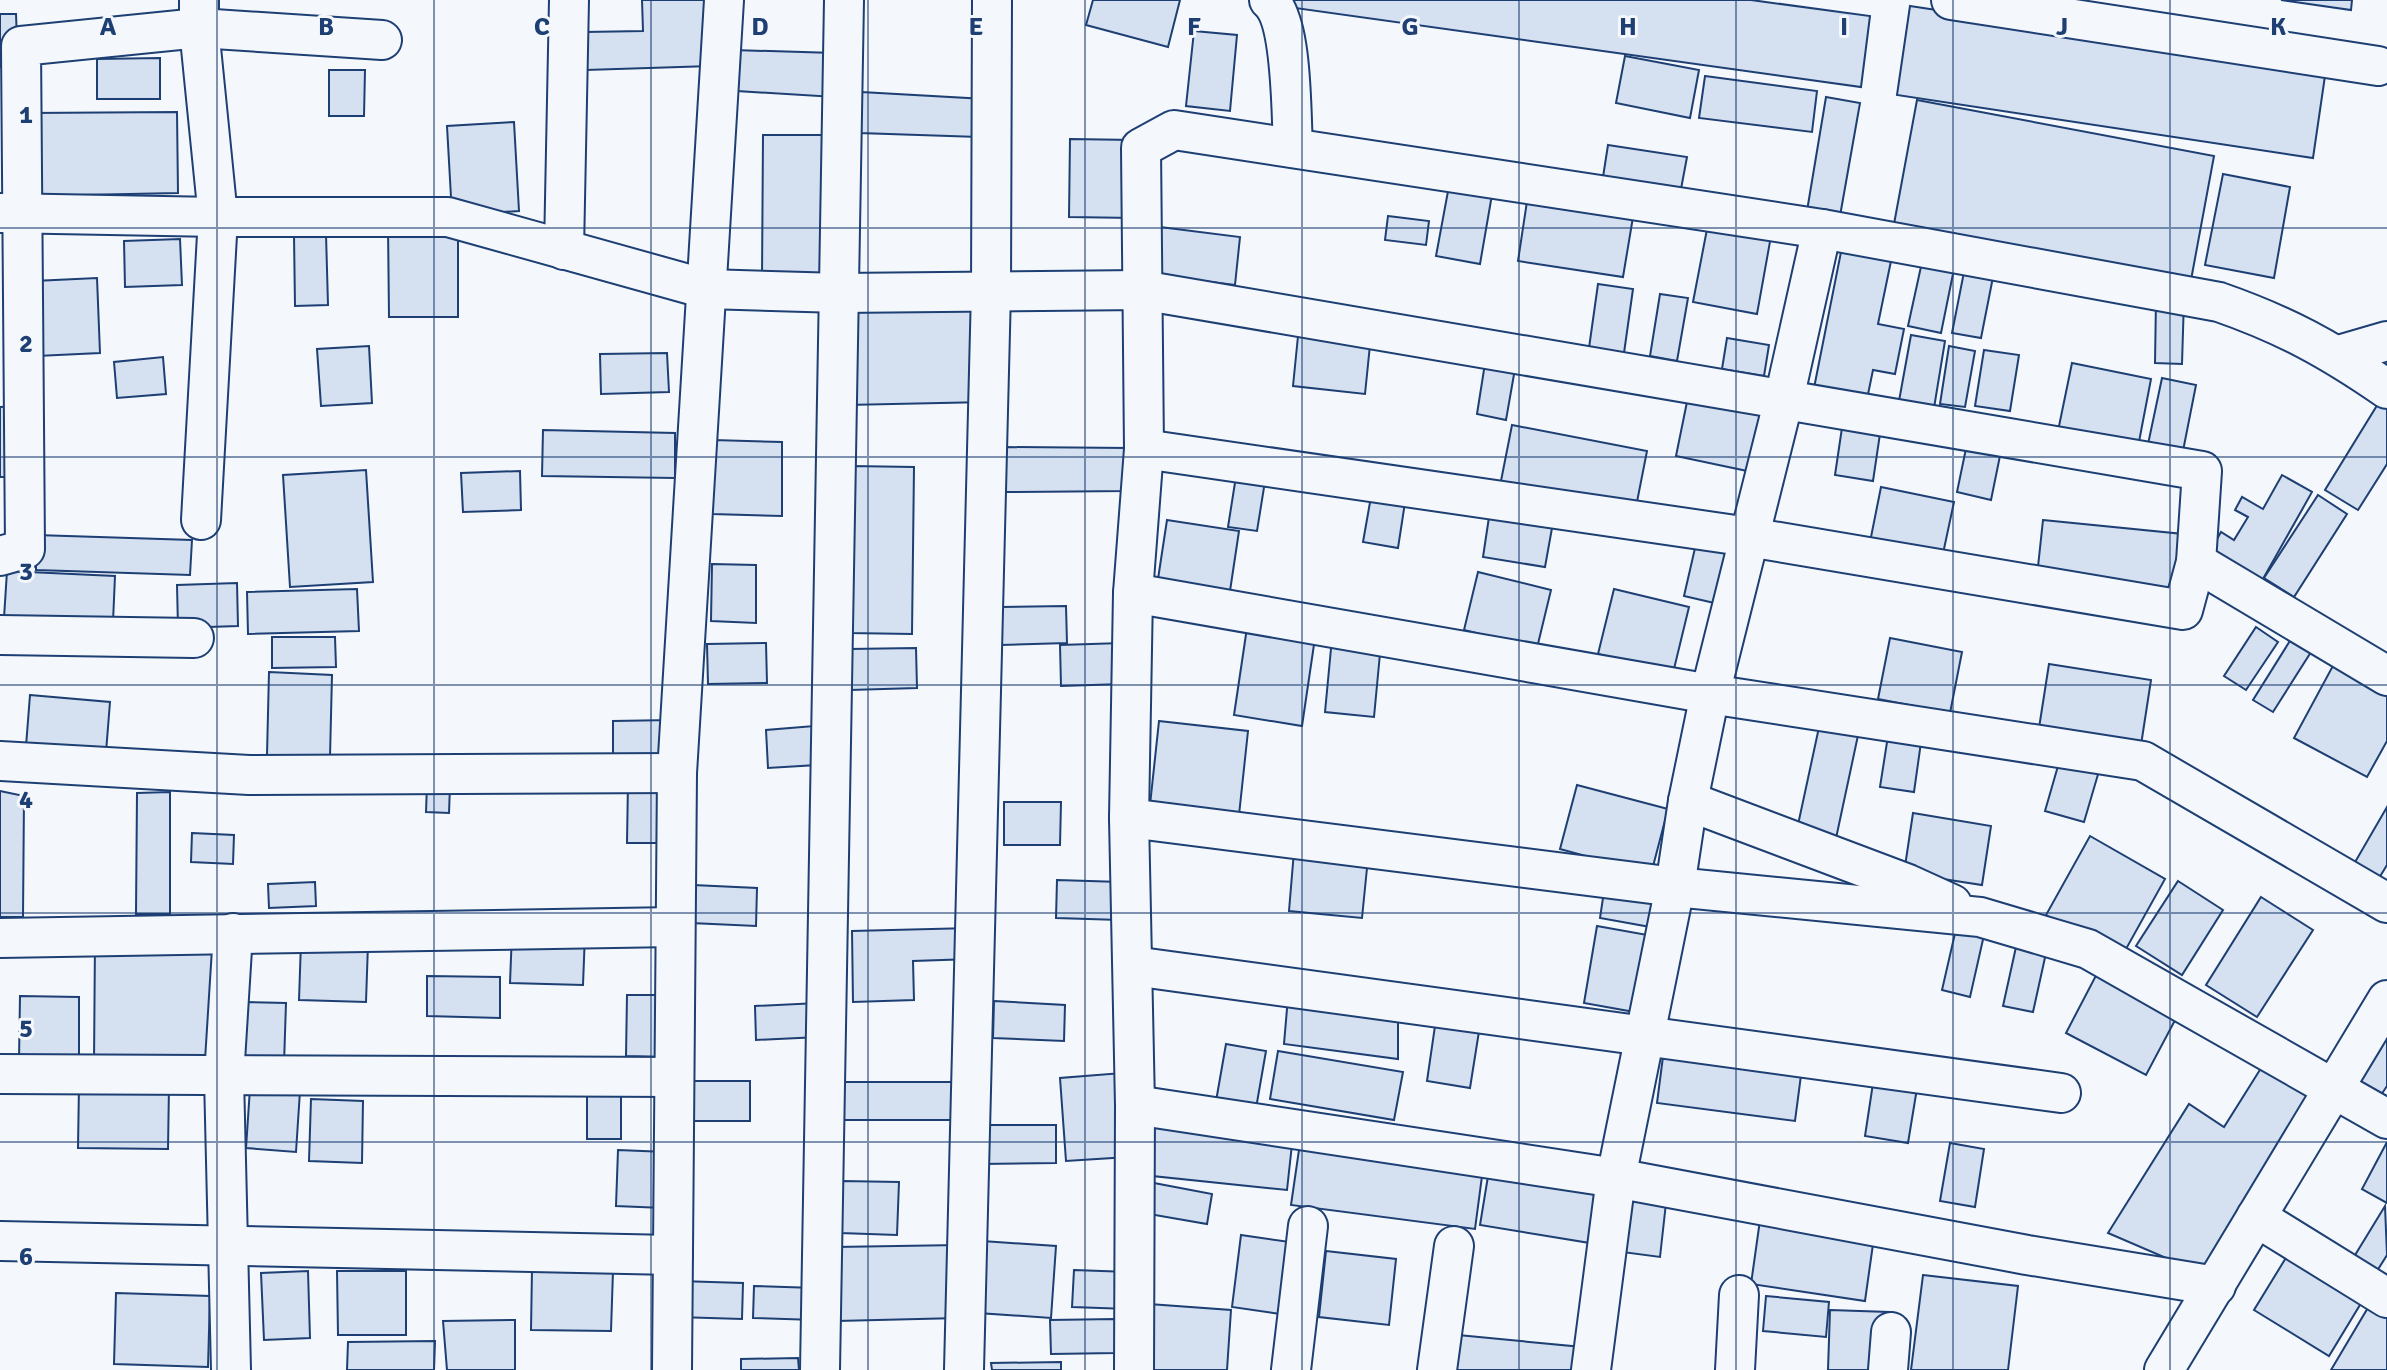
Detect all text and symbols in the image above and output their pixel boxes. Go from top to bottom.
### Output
text: A [100,11,117,43]
text: B [318,11,334,43]
text: C [534,11,550,43]
text: D [751,11,769,43]
text: E [969,11,983,43]
text: F [1187,11,1201,43]
text: G [1401,11,1419,43]
text: H [1619,11,1637,43]
text: I [1840,11,1848,43]
text: J [2056,11,2068,43]
text: K [2270,11,2286,43]
text: 1 [19,99,33,131]
text: 2 [19,328,33,360]
text: 3 [19,556,33,588]
text: 4 [19,784,33,816]
text: 5 [19,1013,33,1045]
text: 6 [19,1241,33,1273]

